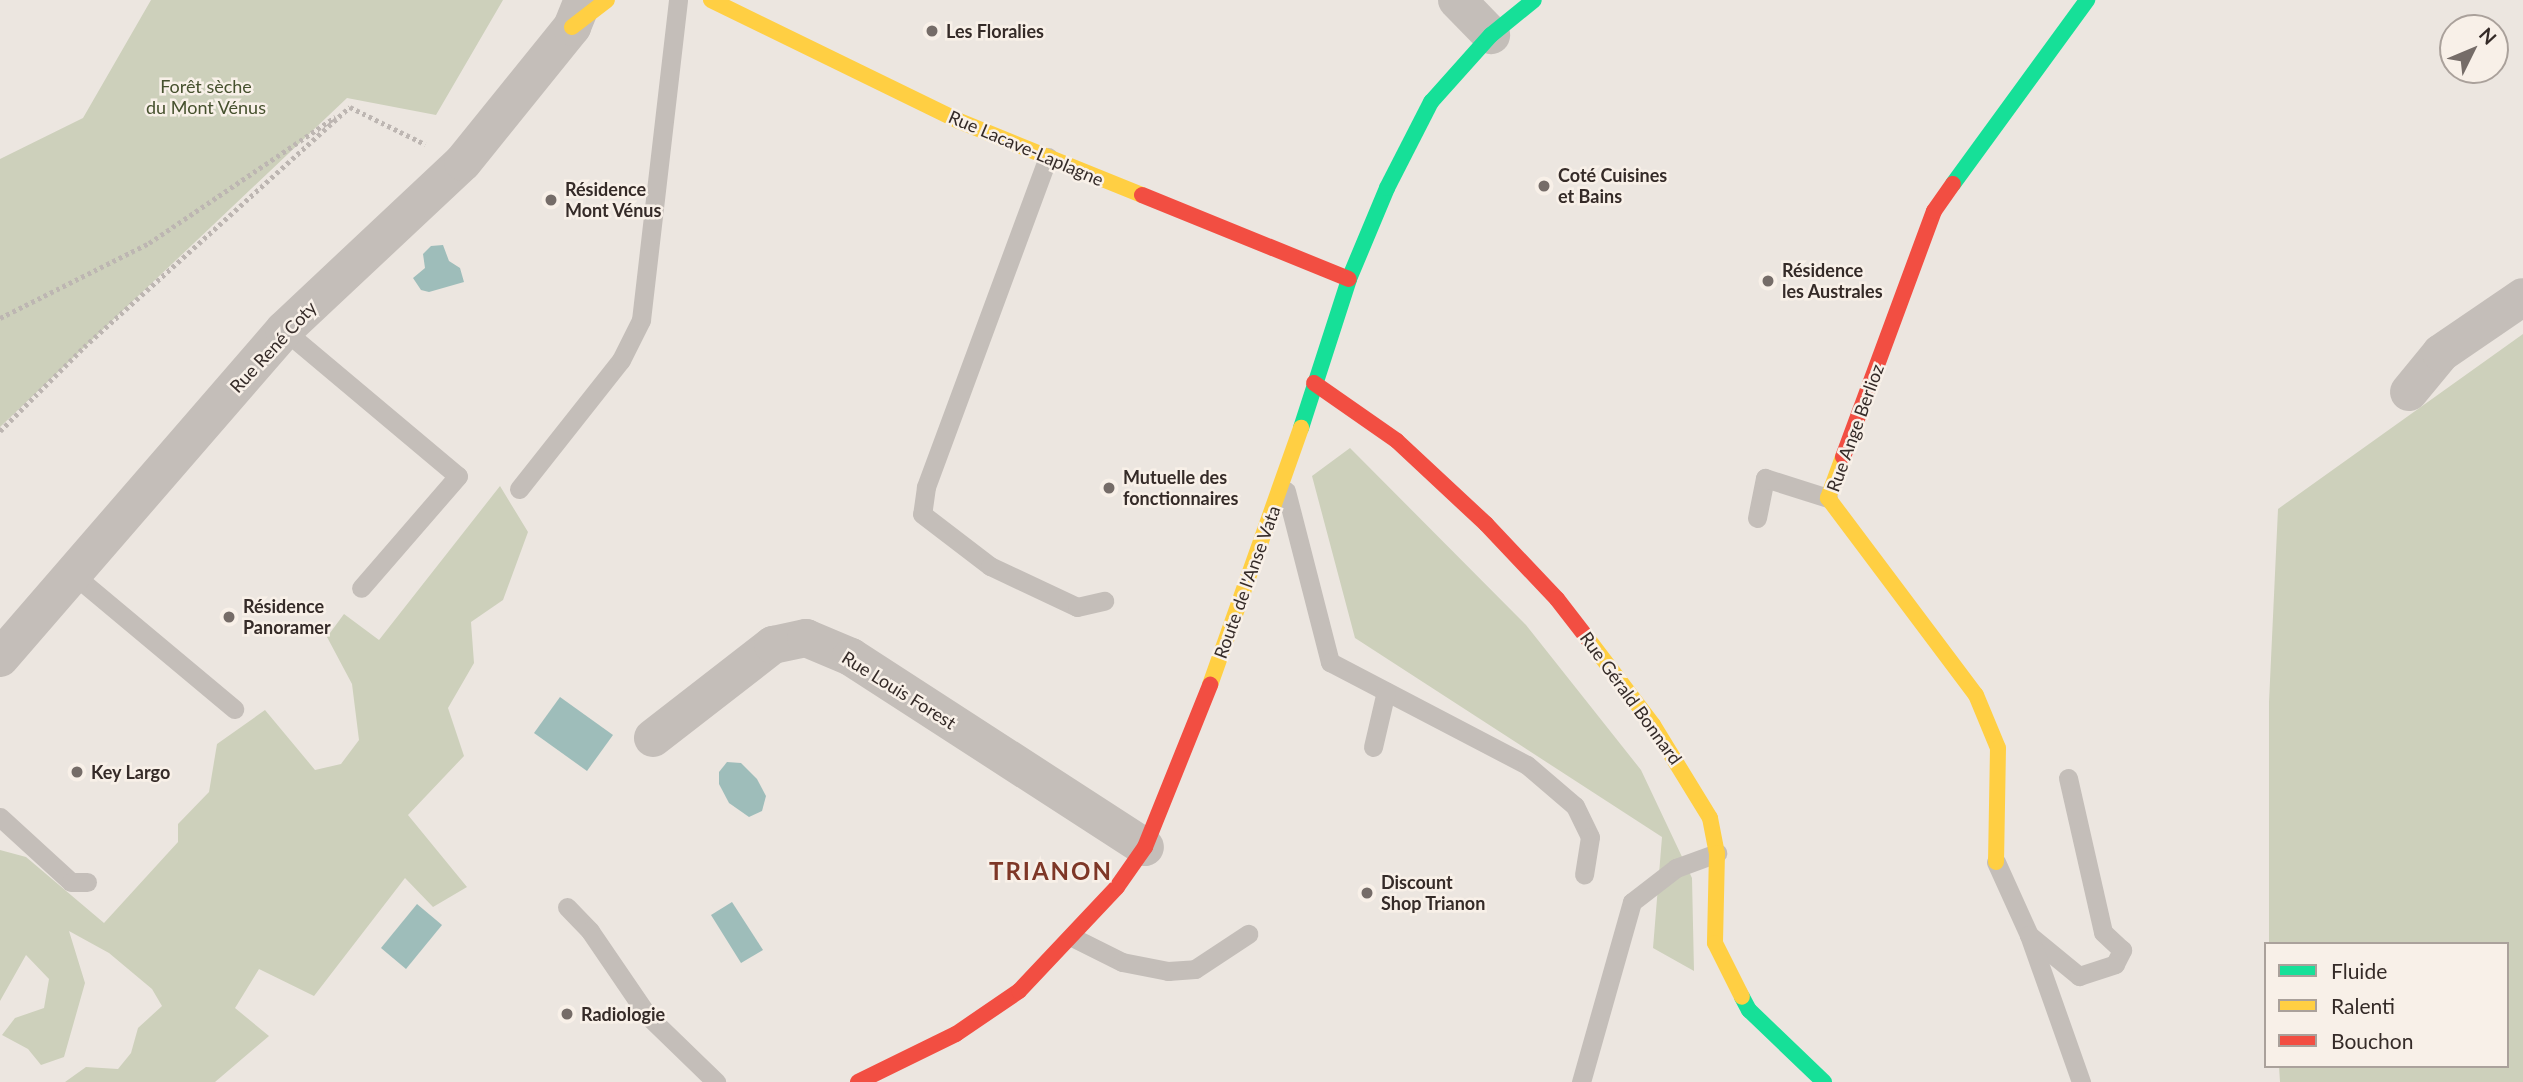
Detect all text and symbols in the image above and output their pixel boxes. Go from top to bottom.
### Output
north arrow [2439,14,2509,84]
place label: Les Floralies [946,20,1044,42]
text: N [2475,22,2502,49]
marker: Les Floralies [924,23,940,39]
park label: Forêt sèche du Mont Vénus [146,76,266,119]
street label: Rue Lacave-Laplagne [945,106,1107,190]
place label: Coté Cuisines et Bains [1558,165,1667,208]
marker: Coté Cuisines et Bains [1536,178,1552,194]
place label: Résidence Mont Vénus [565,179,662,222]
marker: Résidence Mont Vénus [543,192,559,208]
place label: Résidence les Australes [1782,260,1883,302]
marker: Résidence les Australes [1760,273,1776,289]
street label: Rue René Coty [225,297,321,397]
street label: Rue Ange Berlioz [1822,361,1888,495]
place label: Mutuelle des fonctionnaires [1123,467,1238,510]
marker: Mutuelle des fonctionnaires [1101,480,1117,496]
street label: Route de l'Anse Vata [1209,502,1285,662]
place label: Résidence Panoramer [243,596,331,638]
marker: Résidence Panoramer [221,609,237,625]
street label: Rue Gérald Bonnard [1576,627,1686,769]
street label: Rue Louis Forest [838,646,960,734]
place label: Key Largo [91,761,171,783]
marker: Key Largo [69,764,85,780]
district label: TRIANON [990,857,1112,885]
place label: Discount Shop Trianon [1381,872,1486,914]
marker: Discount Shop Trianon [1359,885,1375,901]
legend [2264,942,2509,1068]
text: Fluide [2331,958,2387,983]
text: Ralenti [2331,993,2395,1018]
place label: Radiologie [581,1003,665,1025]
marker: Radiologie [559,1006,575,1022]
text: Bouchon [2331,1028,2413,1053]

